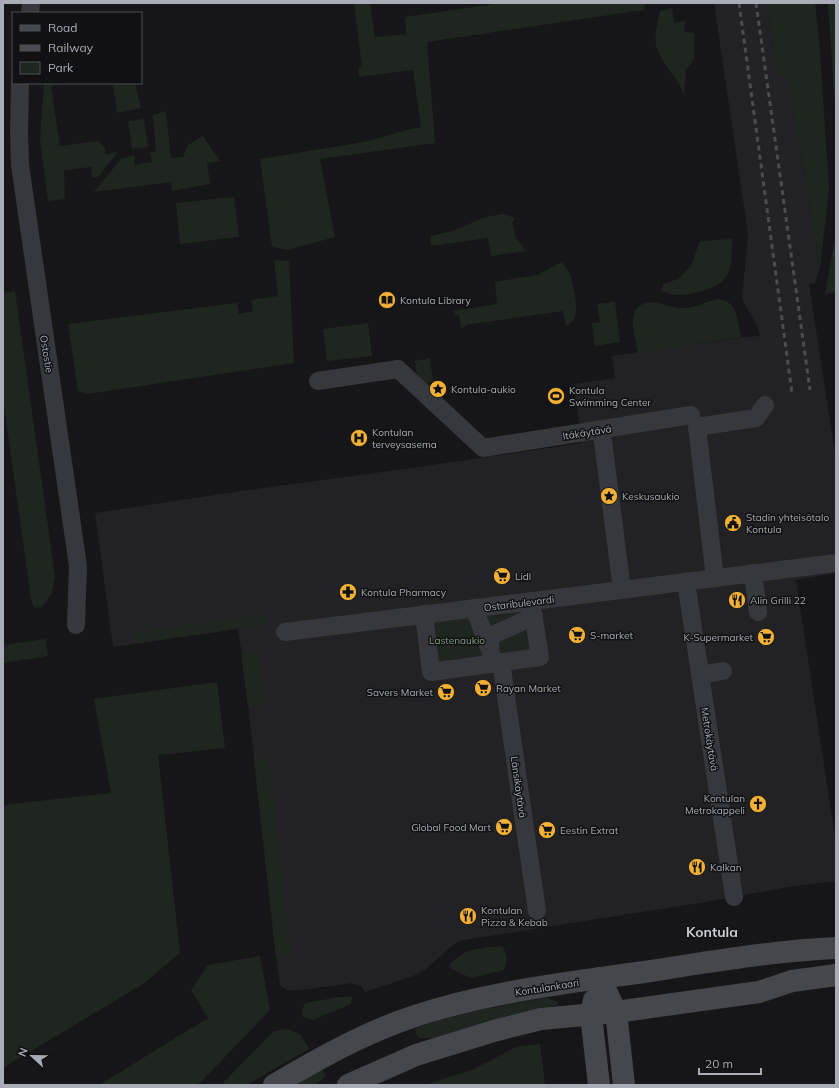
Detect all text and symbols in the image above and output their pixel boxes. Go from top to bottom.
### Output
legend [12,12,142,84]
text: Road [48,20,77,35]
text: Railway [48,40,94,55]
text: Park [48,60,74,75]
library icon: Kontula Library [377,290,397,310]
place label: Kontula Library [400,294,471,307]
street label: Ostostie [37,334,56,374]
place icon: Kontula-aukio [428,379,448,399]
place label: Kontula-aukio [451,383,516,396]
place label: Kontula Swimming Center [569,384,651,409]
sports icon: Kontula Swimming Center [546,386,566,406]
street label: Itäkäytävä [562,422,613,443]
place label: Kontulan terveysasema [372,426,437,451]
hospital icon: Kontulan terveysasema [349,428,369,448]
place icon: Keskusaukio [599,486,619,506]
place label: Keskusaukio [622,490,680,503]
place label: Stadin yhteisötalo Kontula [746,511,830,536]
public building icon: Stadin yhteisötalo Kontula [723,513,743,533]
supermarket icon: Lidl [492,566,512,586]
place label: Lidl [515,570,531,583]
pharmacy icon: Kontula Pharmacy [338,582,358,602]
place label: Kontula Pharmacy [361,586,447,599]
restaurant icon: Alin Grilli 22 [727,590,747,610]
street label: Ostaribulevardi [483,593,555,614]
place label: Alin Grilli 22 [750,594,806,607]
supermarket icon: S-market [567,625,587,645]
supermarket icon: K-Supermarket [756,627,776,647]
place label: S-market [590,629,633,642]
place label: K-Supermarket [683,631,753,644]
park label: Lastenaukio [429,634,485,647]
supermarket icon: Rayan Market [473,678,493,698]
supermarket icon: Savers Market [436,682,456,702]
place label: Rayan Market [496,682,561,695]
place label: Savers Market [367,686,433,699]
street label: Metrokäytävä [698,706,721,772]
street label: Länsikäytävä [508,755,529,819]
place label: Kontulan Metrokappeli [685,792,745,817]
church icon: Kontulan Metrokappeli [748,794,768,814]
supermarket icon: Global Food Mart [494,817,514,837]
supermarket icon: Eestin Extrat [537,820,557,840]
place label: Global Food Mart [411,821,491,834]
place label: Eestin Extrat [560,824,619,837]
restaurant icon: Kalkan [687,857,707,877]
place label: Kalkan [710,861,742,874]
place label: Kontulan Pizza & Kebab [481,904,548,929]
restaurant icon: Kontulan Pizza & Kebab [458,906,478,926]
district label: Kontula [686,923,738,941]
street label: Kontulankaari [514,976,580,999]
north arrow [12,1036,52,1076]
text: N [15,1046,31,1059]
scale bar [699,1050,761,1076]
text: 20 m [705,1056,733,1071]

